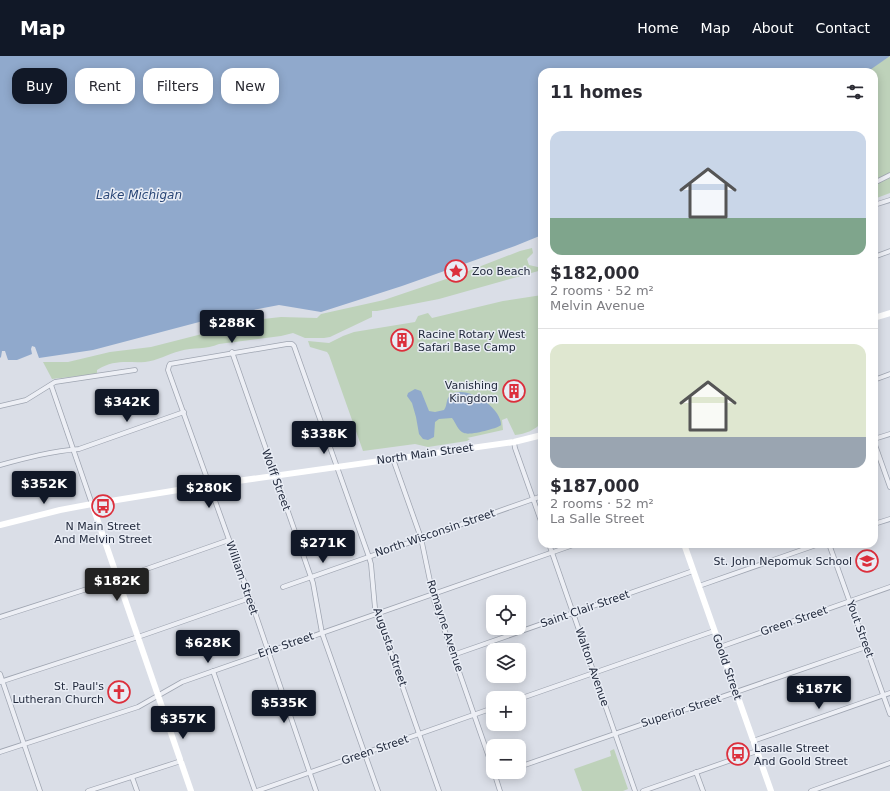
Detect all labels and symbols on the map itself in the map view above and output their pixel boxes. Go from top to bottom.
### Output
water label: Lake Michigan [96,188,182,202]
place icon: Zoo Beach [443,258,469,284]
place label: Zoo Beach [472,265,531,278]
pin: $288K [204,310,260,344]
building icon: Racine Rotary West Safari Base Camp [389,327,415,353]
place label: Racine Rotary West Safari Base Camp [418,328,526,354]
building icon: Vanishing Kingdom [501,378,527,404]
place label: Vanishing Kingdom [445,379,498,405]
pin: $342K [99,389,155,423]
pin: $338K [296,421,352,455]
street label: North Main Street [376,441,475,467]
street label: Wolff Street [259,447,293,513]
pin: $352K [16,471,72,505]
pin: $280K [181,475,237,509]
bus stop icon: N Main Street And Melvin Street [90,493,116,519]
street label: North Wisconsin Street [373,506,497,560]
place label: N Main Street And Melvin Street [54,520,153,546]
pin: $271K [295,530,351,564]
street label: William Street [223,539,261,617]
school or university icon: St. John Nepomuk School [854,548,880,574]
place label: St. John Nepomuk School [714,555,852,568]
pin: $182K [89,568,145,602]
street label: Romayne Avenue [424,578,466,674]
street label: Saint Clair Street [539,587,632,630]
street label: Yout Street [843,598,877,660]
street label: Green Street [759,603,830,639]
street label: Augusta Street [370,606,410,689]
street label: Walton Avenue [572,626,612,708]
street label: Erie Street [256,629,316,661]
pin: $628K [180,630,236,664]
street label: Goold Street [710,632,745,702]
pin: $187K [791,676,847,710]
church icon: St. Paul's Lutheran Church [106,679,132,705]
place label: St. Paul's Lutheran Church [12,680,104,706]
pin: $535K [256,690,312,724]
street label: Superior Street [639,692,723,730]
pin: $357K [155,706,211,740]
street label: Green Street [340,732,411,768]
bus stop icon: Lasalle Street And Goold Street [725,741,751,767]
place label: Lasalle Street And Goold Street [754,742,849,768]

